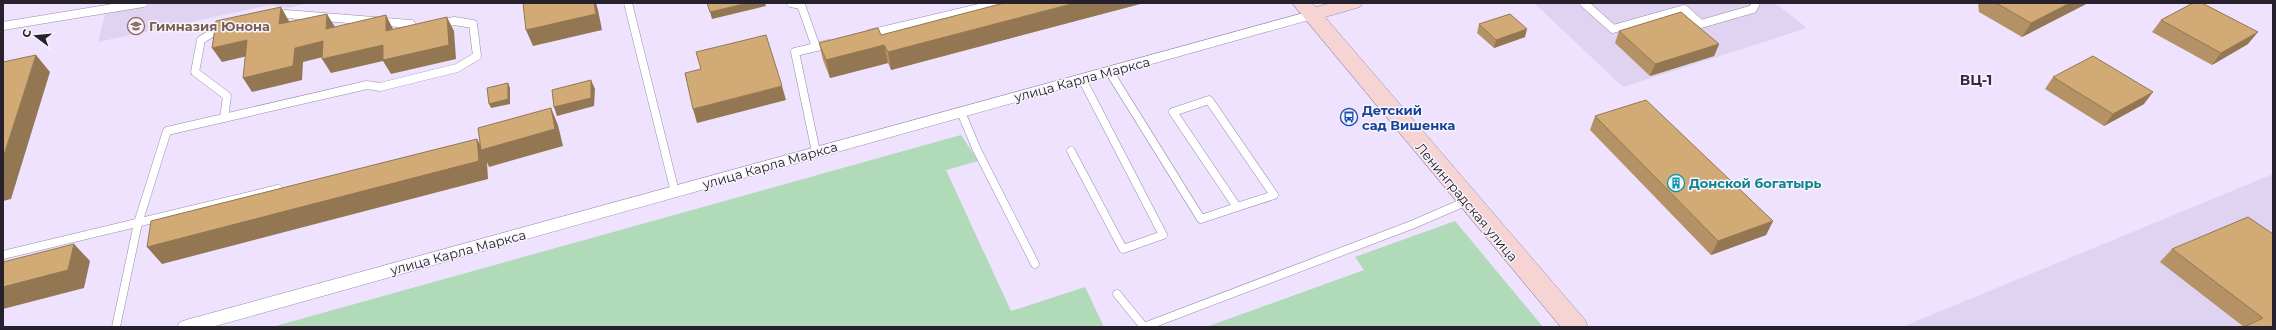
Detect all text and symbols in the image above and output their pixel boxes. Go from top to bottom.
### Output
north arrow [16,16,56,56]
school or university icon: Гимназия Юнона [126,16,146,36]
place label: Гимназия Юнона [149,18,270,34]
text: С [19,27,34,39]
street label: улица Карла Маркса [1011,53,1152,105]
district label: ВЦ-1 [1960,71,1992,89]
place label: Детский сад Вишенка [1362,102,1455,133]
bus stop icon: Детский сад Вишенка [1339,107,1359,127]
street label: улица Карла Маркса [700,138,839,192]
street label: Ленинградская улица [1413,139,1521,265]
building icon: Донской богатырь [1666,173,1686,193]
place label: Донской богатырь [1689,175,1821,191]
street label: улица Карла Маркса [387,226,528,278]

